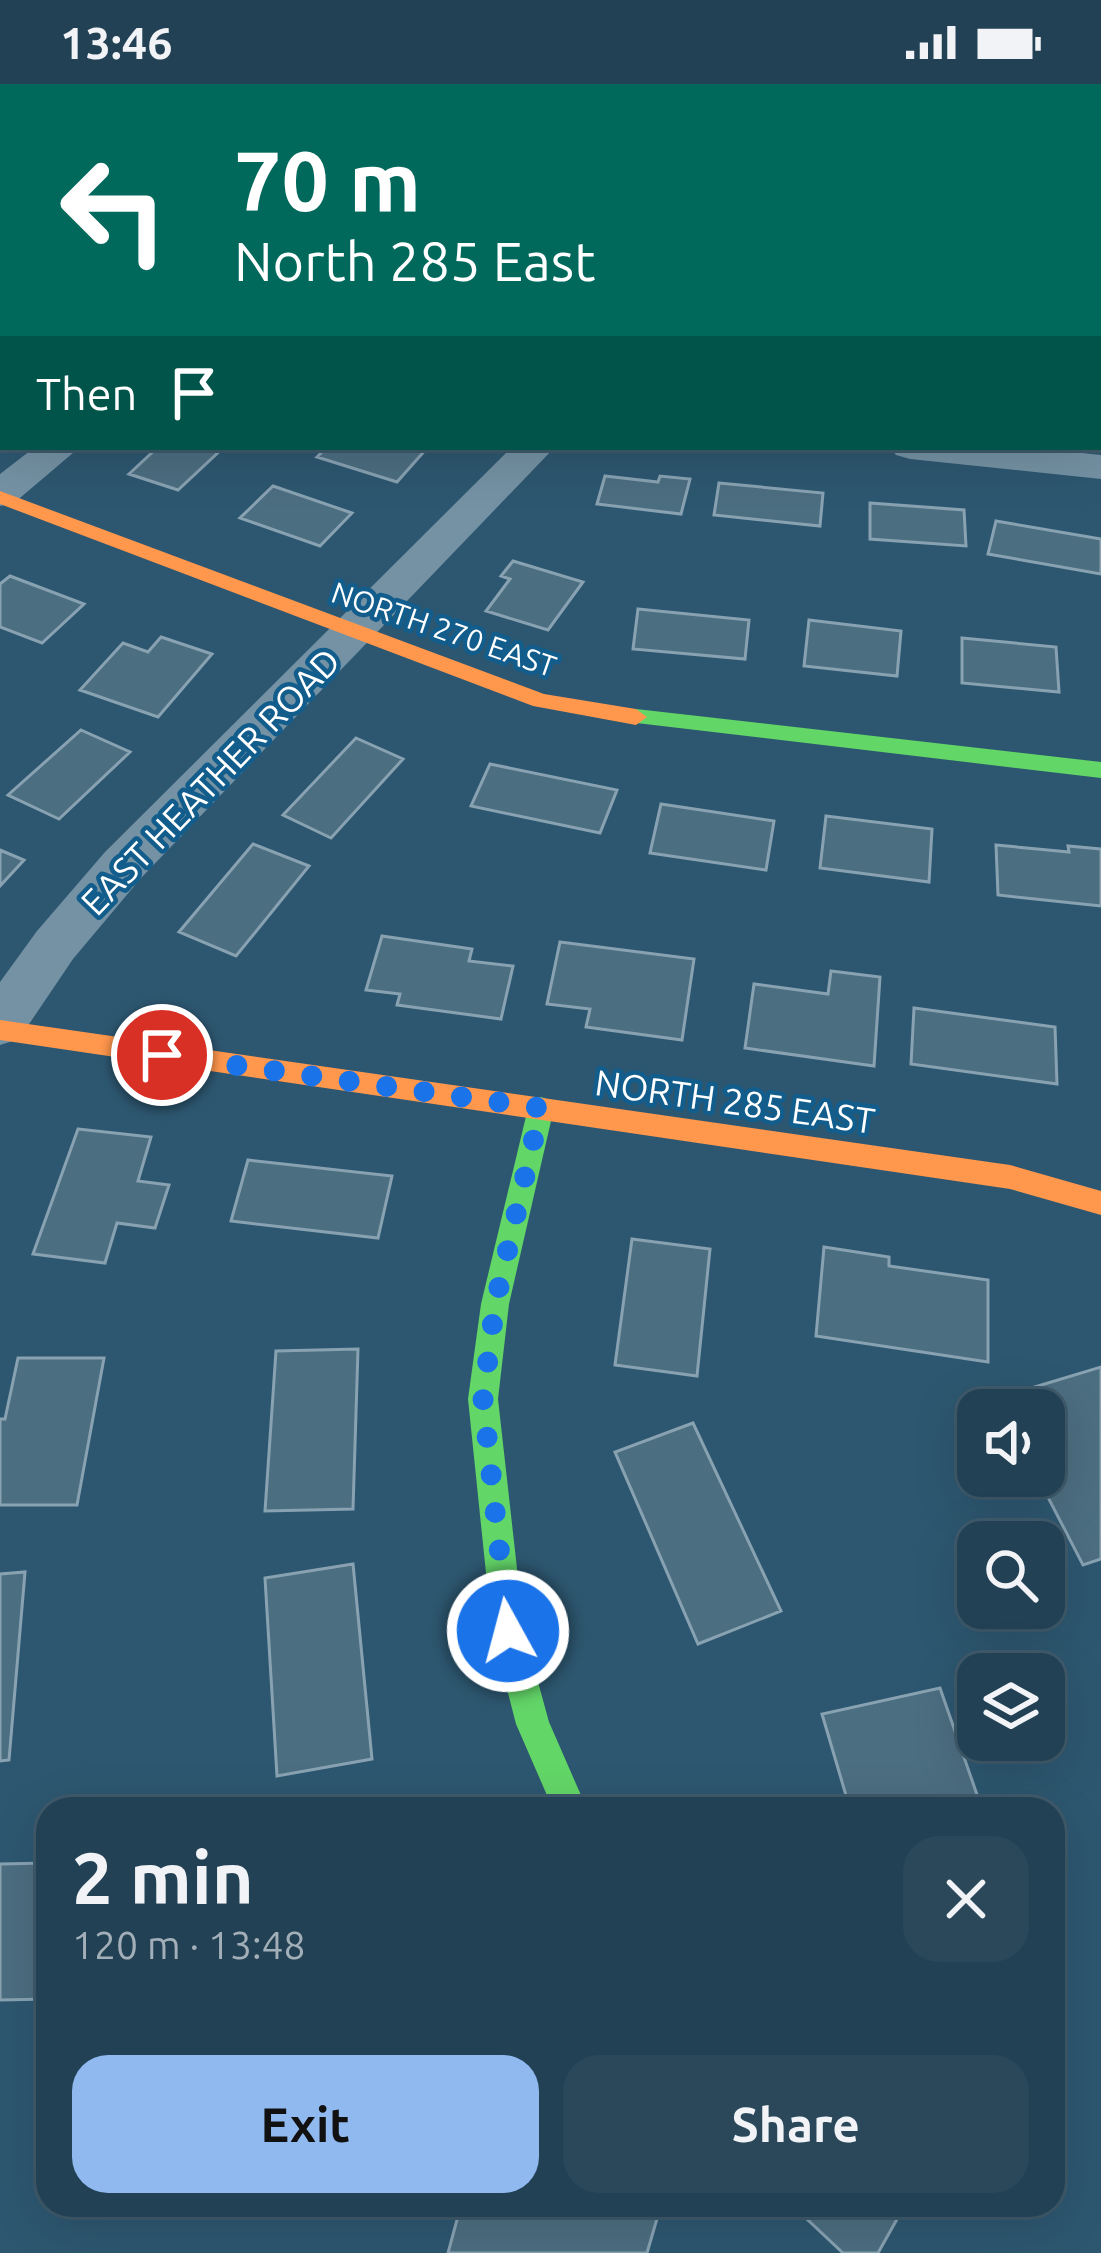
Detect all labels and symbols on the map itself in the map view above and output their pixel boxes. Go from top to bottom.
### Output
street label: NORTH 270 EAST [327,575,561,683]
street label: EAST HEATHER ROAD [72,640,348,922]
pin [111,1004,213,1106]
street label: NORTH 285 EAST [592,1061,878,1141]
position arrow [445,1568,571,1694]

